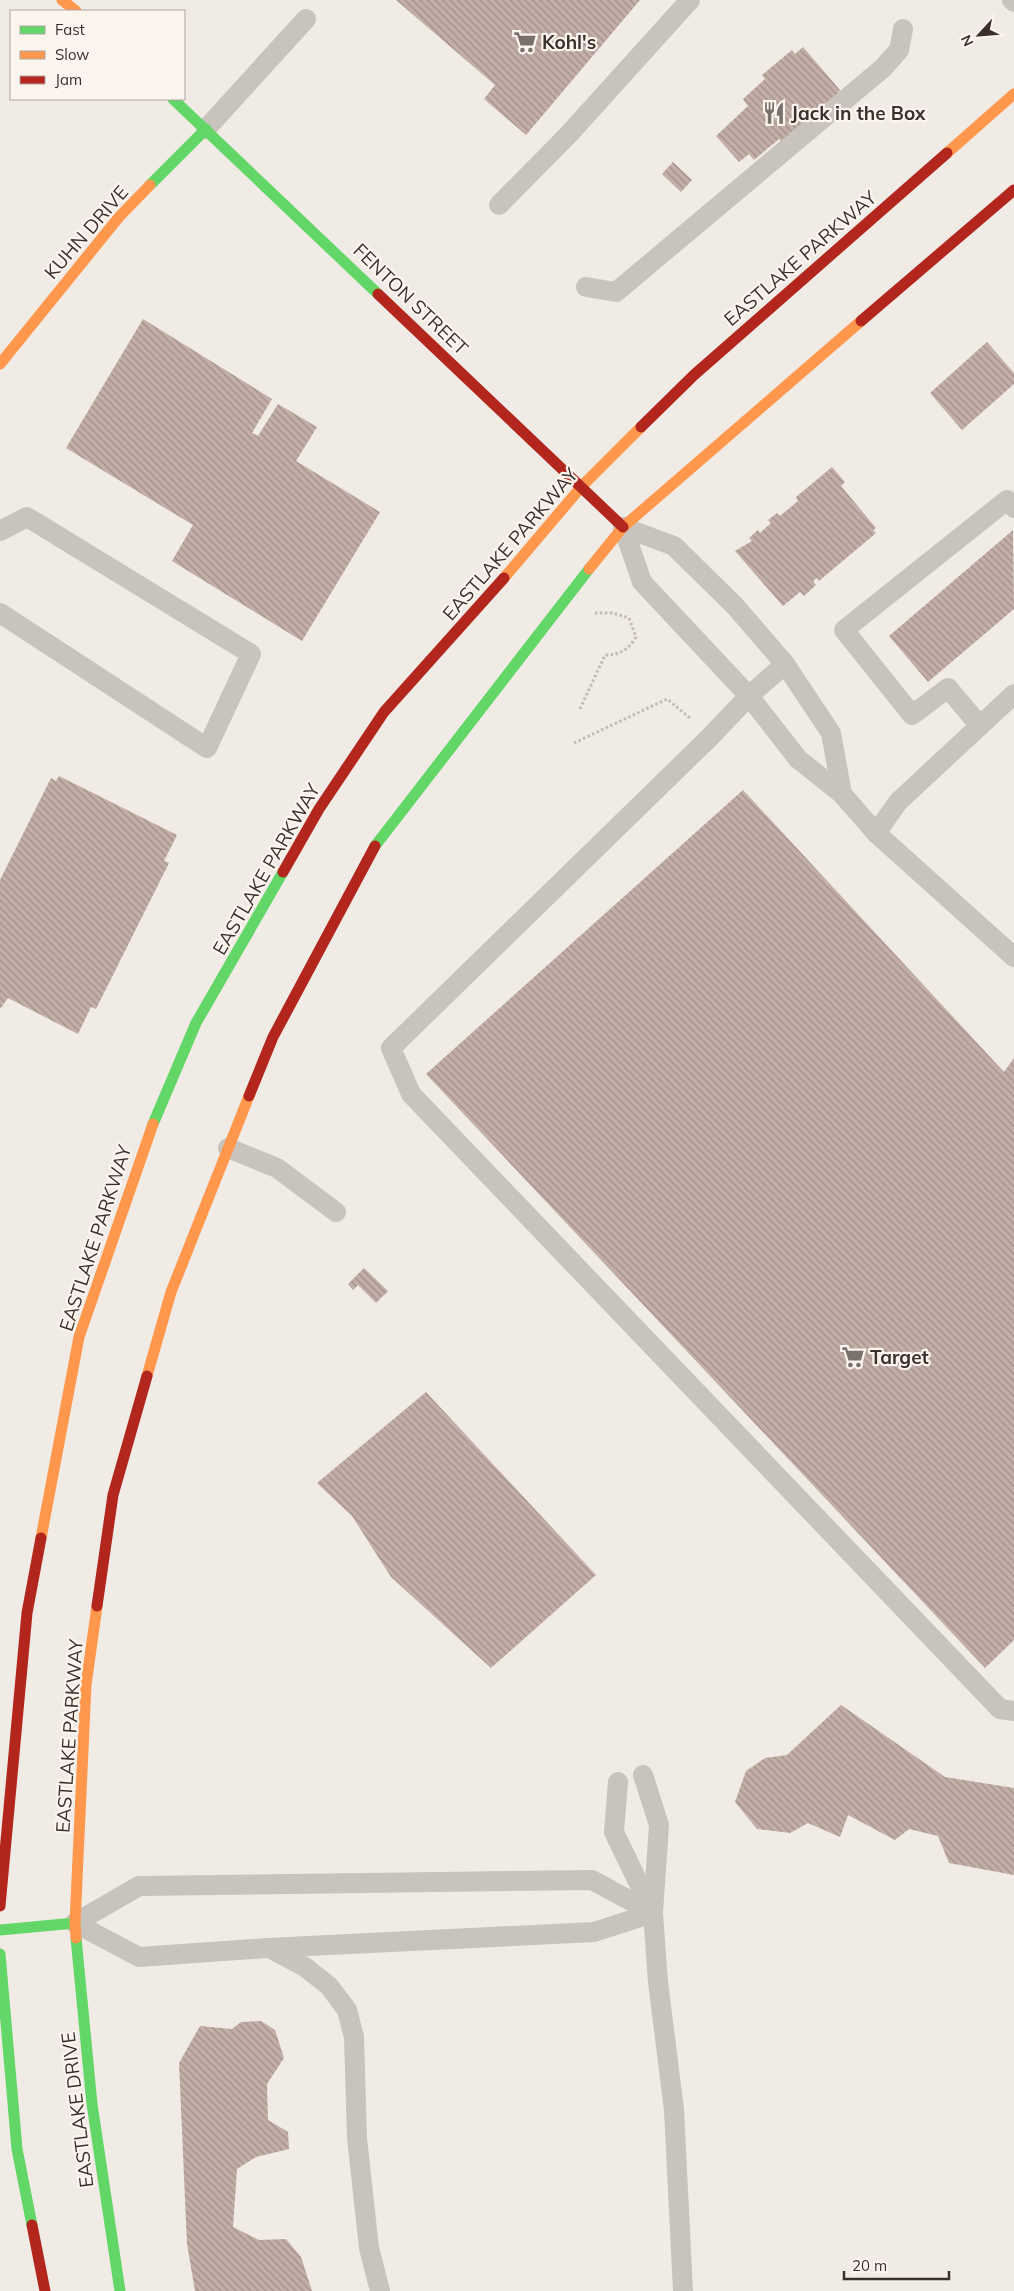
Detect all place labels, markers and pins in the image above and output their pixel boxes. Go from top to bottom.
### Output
supermarket icon: Kohl's [512,29,538,55]
place label: Kohl's [542,30,596,54]
restaurant icon: Jack in the Box [761,100,787,126]
place label: Jack in the Box [791,101,926,125]
supermarket icon: Target [840,1344,866,1370]
place label: Target [870,1345,929,1369]

